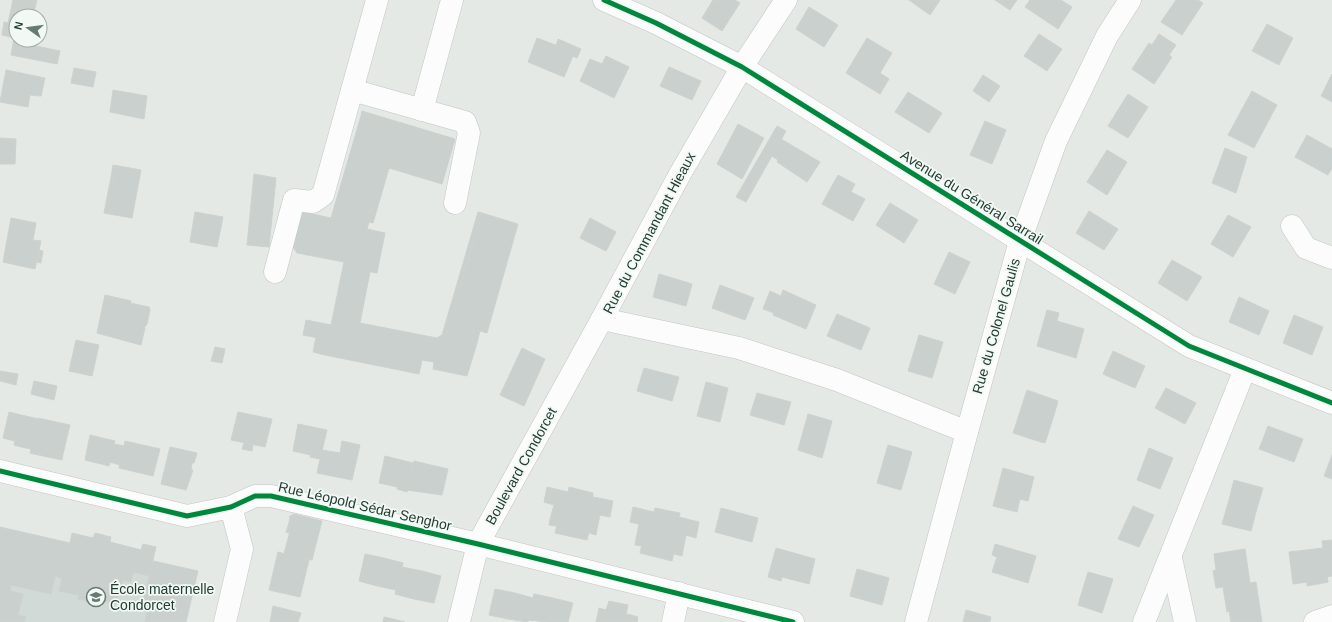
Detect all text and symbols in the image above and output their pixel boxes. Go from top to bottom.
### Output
north arrow [8,8,48,48]
text: N [12,20,25,31]
street label: Avenue du Général Sarrail [898,147,1046,247]
street label: Rue du Commandant Hieaux [600,150,698,316]
street label: Rue du Colonel Gaulis [969,256,1023,396]
street label: Boulevard Condorcet [482,405,560,527]
street label: Rue Léopold Sédar Senghor [277,478,454,534]
place label: École maternelle Condorcet [110,581,214,613]
school or university icon: École maternelle Condorcet [85,586,107,608]

